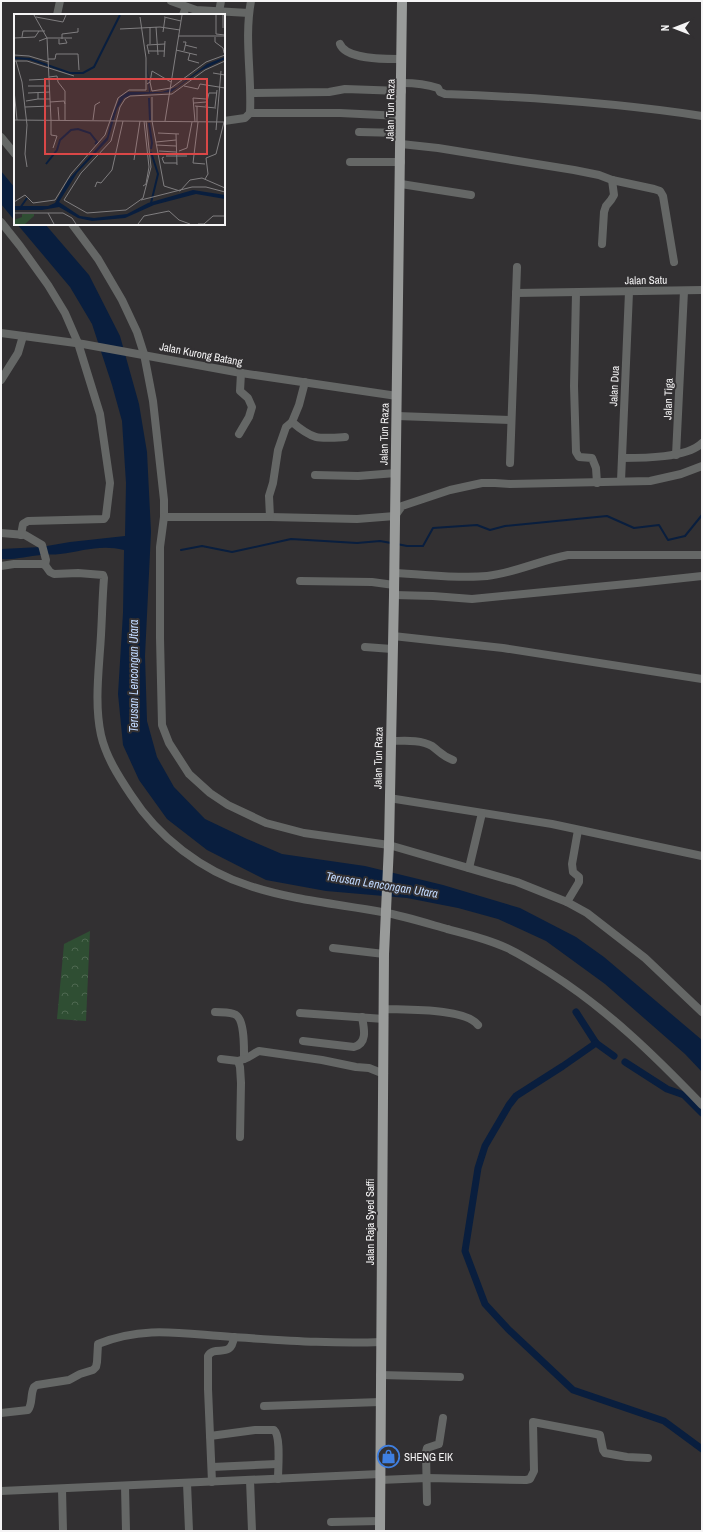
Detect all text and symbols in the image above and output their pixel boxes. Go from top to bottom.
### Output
north arrow [655,8,695,48]
inset map [14,14,225,225]
text: N [658,25,672,31]
street label: Jalan Tun Raza [382,79,398,141]
street label: Jalan Satu [625,273,667,287]
street label: Jalan Kurong Batang [158,339,244,369]
street label: Jalan Dua [606,365,622,407]
street label: Jalan Tiga [660,378,676,420]
street label: Jalan Tun Raza [376,403,392,465]
water label: Terusan Lencongan Utara [126,619,142,733]
street label: Jalan Tun Raza [370,727,386,789]
water label: Terusan Lencongan Utara [325,868,440,902]
street label: Jalan Raja Syed Saffi [363,1179,377,1265]
shop icon: SHENG EIK [375,1444,401,1470]
place label: SHENG EIK [404,1450,453,1464]

